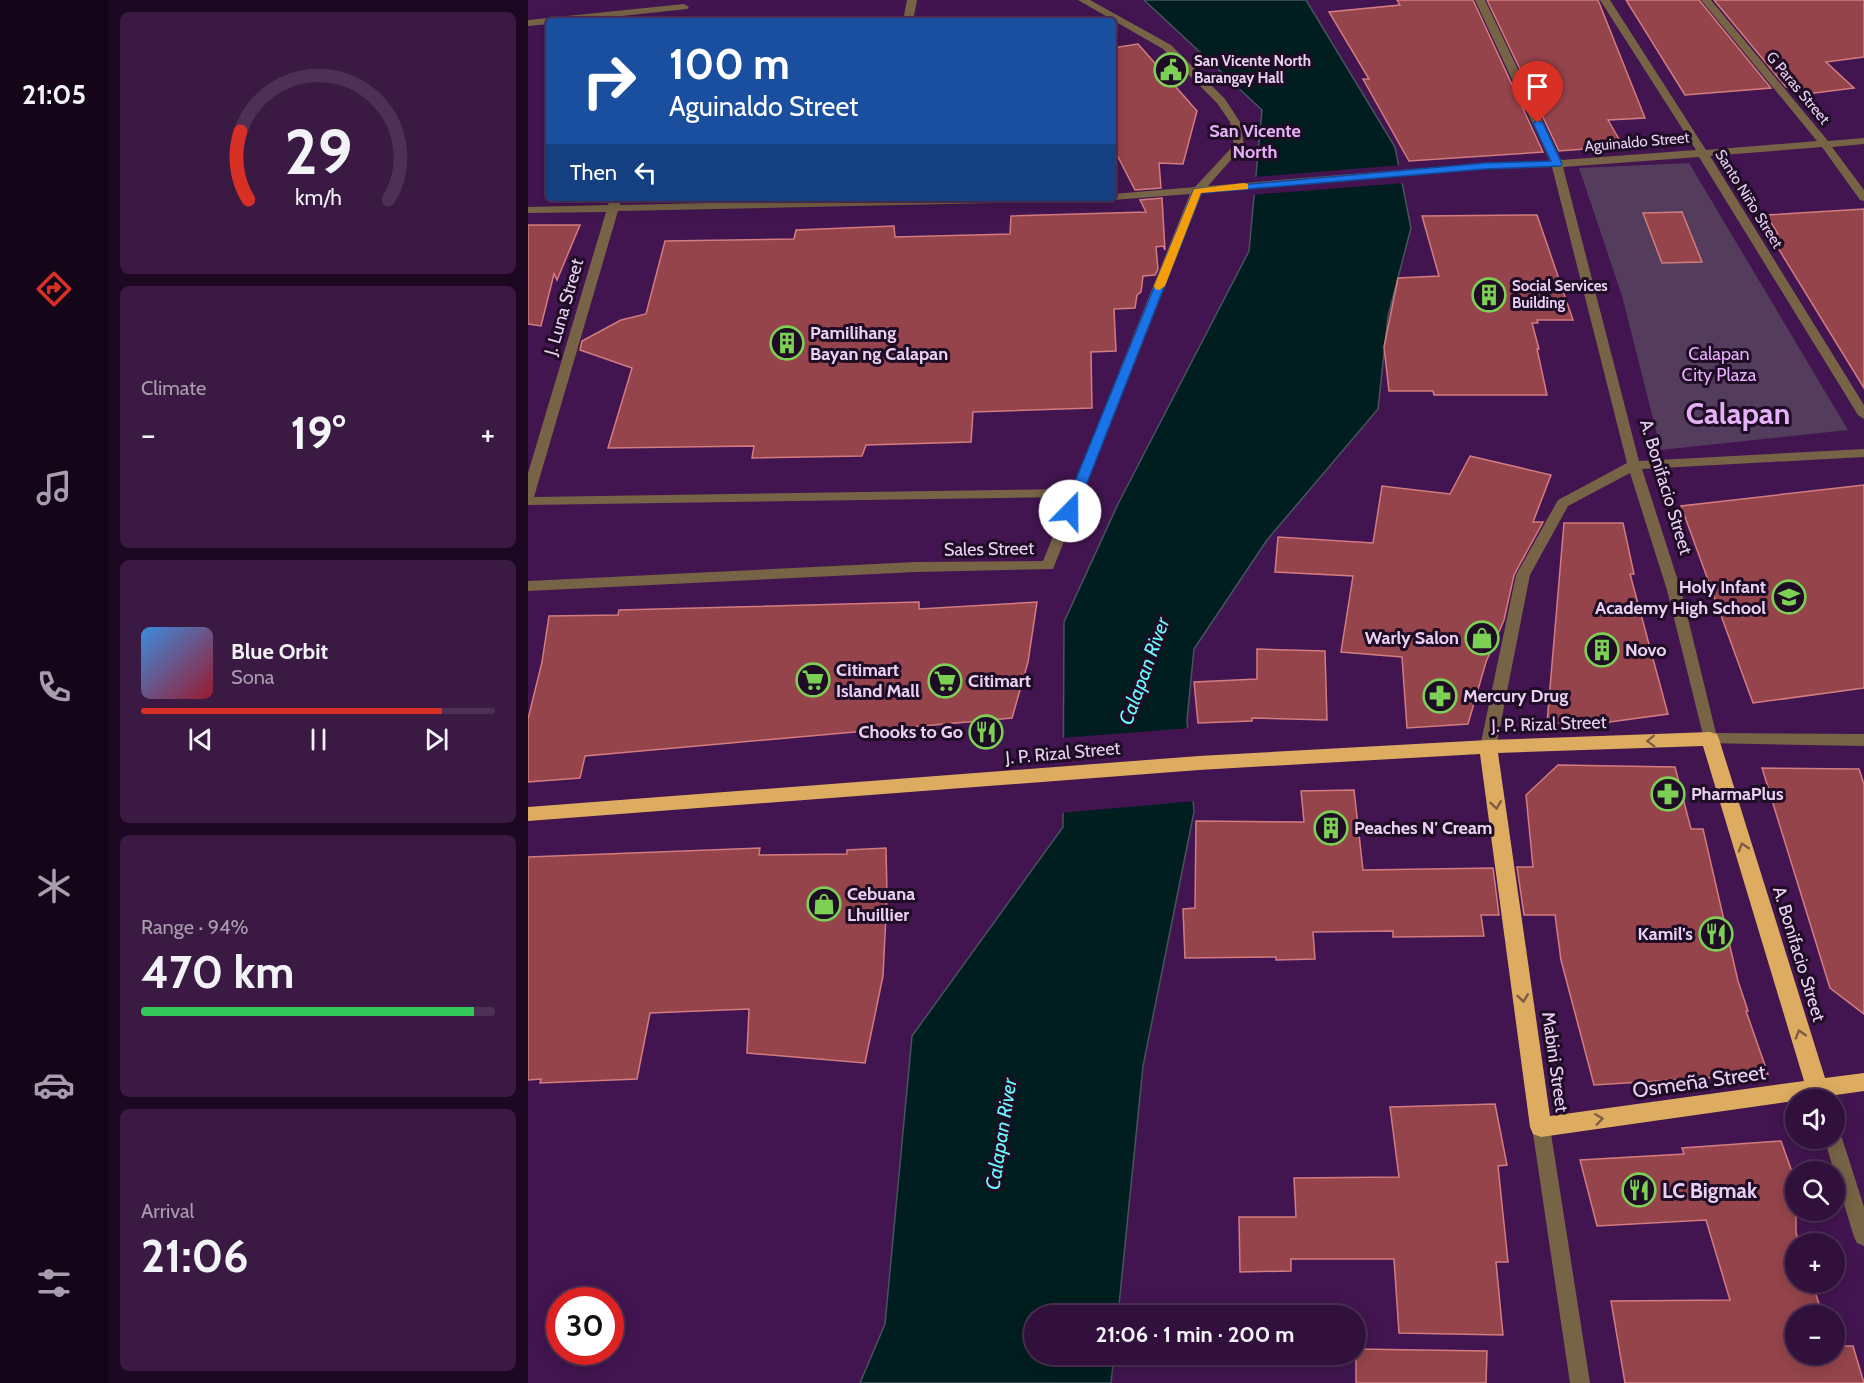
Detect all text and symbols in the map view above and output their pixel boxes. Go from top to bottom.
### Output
text: 100 m [669,38,790,90]
icon: right [570,42,648,120]
street label: G Paras Street [1763,48,1833,128]
public building icon: San Vicente North Barangay Hall [1153,52,1189,88]
place label: San Vicente North Barangay Hall [1194,52,1311,87]
pin [1512,61,1563,123]
icon: arrive [1521,70,1554,103]
text: 21:05 [22,78,86,111]
text: Aguinaldo Street [669,90,858,123]
text: 29 [284,114,352,190]
district label: San Vicente North [1209,120,1301,163]
street label: Aguinaldo Street [1584,128,1690,156]
street label: Santo Niño Street [1711,146,1787,252]
icon: left [629,156,662,189]
text: Then [570,159,617,186]
text: km/h [295,184,341,210]
street label: J. Luna Street [539,256,588,359]
icon: directions [33,268,75,310]
building icon: Social Services Building [1471,277,1507,313]
place label: Social Services Building [1512,277,1608,312]
place label: Pamilihang Bayan ng Calapan [810,322,948,365]
building icon: Pamilihang Bayan ng Calapan [769,325,805,361]
park label: Calapan City Plaza [1682,343,1757,386]
text: Climate [141,376,206,400]
district label: Calapan [1686,395,1790,432]
text: 19° [291,406,345,460]
text: − [141,414,156,454]
text: + [480,414,495,454]
street label: A. Bonifacio Street [1635,417,1697,557]
icon: music [33,467,75,509]
position arrow [1038,479,1102,543]
street label: Sales Street [944,537,1034,561]
place label: Holy Infant Academy High School [1595,576,1766,619]
school or university icon: Holy Infant Academy High School [1771,579,1807,615]
water label: Calapan River [1113,613,1175,728]
shop icon: Warly Salon [1464,620,1500,656]
place label: Warly Salon [1365,627,1459,649]
building icon: Novo [1584,632,1620,668]
text: Blue Orbit [231,638,328,665]
place label: Novo [1625,639,1667,661]
place label: Citimart Island Mall [836,659,920,702]
supermarket icon: Citimart Island Mall [795,662,831,698]
supermarket icon: Citimart [927,663,963,699]
text: Sona [231,665,274,689]
icon: phone [33,666,75,708]
place label: Citimart [968,670,1031,692]
pharmacy icon: Mercury Drug [1422,678,1458,714]
place label: Mercury Drug [1463,685,1568,707]
street label: J. P. Rizal Street [1490,711,1607,737]
restaurant icon: Chooks to Go [968,714,1004,750]
place label: Chooks to Go [859,721,963,743]
icon: previous [184,723,217,756]
icon: pause [302,723,335,756]
icon: next [420,723,453,756]
one-way arrow [1647,734,1656,747]
street label: J. P. Rizal Street [1004,737,1121,769]
pharmacy icon: PharmaPlus [1650,776,1686,812]
place label: PharmaPlus [1691,783,1784,805]
one-way arrow [1489,800,1501,809]
building icon: Peaches N' Cream [1313,810,1349,846]
place label: Peaches N' Cream [1354,817,1493,839]
one-way arrow [1738,842,1750,853]
icon: climate [33,865,75,907]
place label: Cebuana Lhuillier [847,883,915,926]
street label: A. Bonifacio Street [1768,884,1830,1024]
shop icon: Cebuana Lhuillier [806,886,842,922]
text: Range · 94% [141,915,249,939]
restaurant icon: Kamil's [1698,916,1734,952]
place label: Kamil's [1638,923,1693,945]
text: 470 km [141,945,294,999]
one-way arrow [1516,993,1528,1002]
street label: Mabini Street [1537,1010,1573,1114]
one-way arrow [1795,1029,1807,1040]
street label: Osmeña Street [1631,1059,1767,1103]
icon: car [33,1064,75,1106]
water label: Calapan River [980,1076,1022,1191]
map controls [1785,1089,1845,1365]
button: sound [1785,1089,1845,1149]
one-way arrow [1594,1113,1604,1126]
button: search [1785,1161,1845,1221]
restaurant icon: LC Bigmak [1621,1172,1657,1208]
place label: LC Bigmak [1662,1178,1758,1203]
text: Arrival [141,1199,194,1223]
text: 21:06 [141,1229,248,1283]
button: + [1785,1233,1845,1293]
icon: filters [33,1262,75,1304]
speed limit sign: 30 [546,1287,624,1365]
button: − [1785,1305,1845,1365]
text: 21:06 · 1 min · 200 m [1096,1321,1294,1348]

